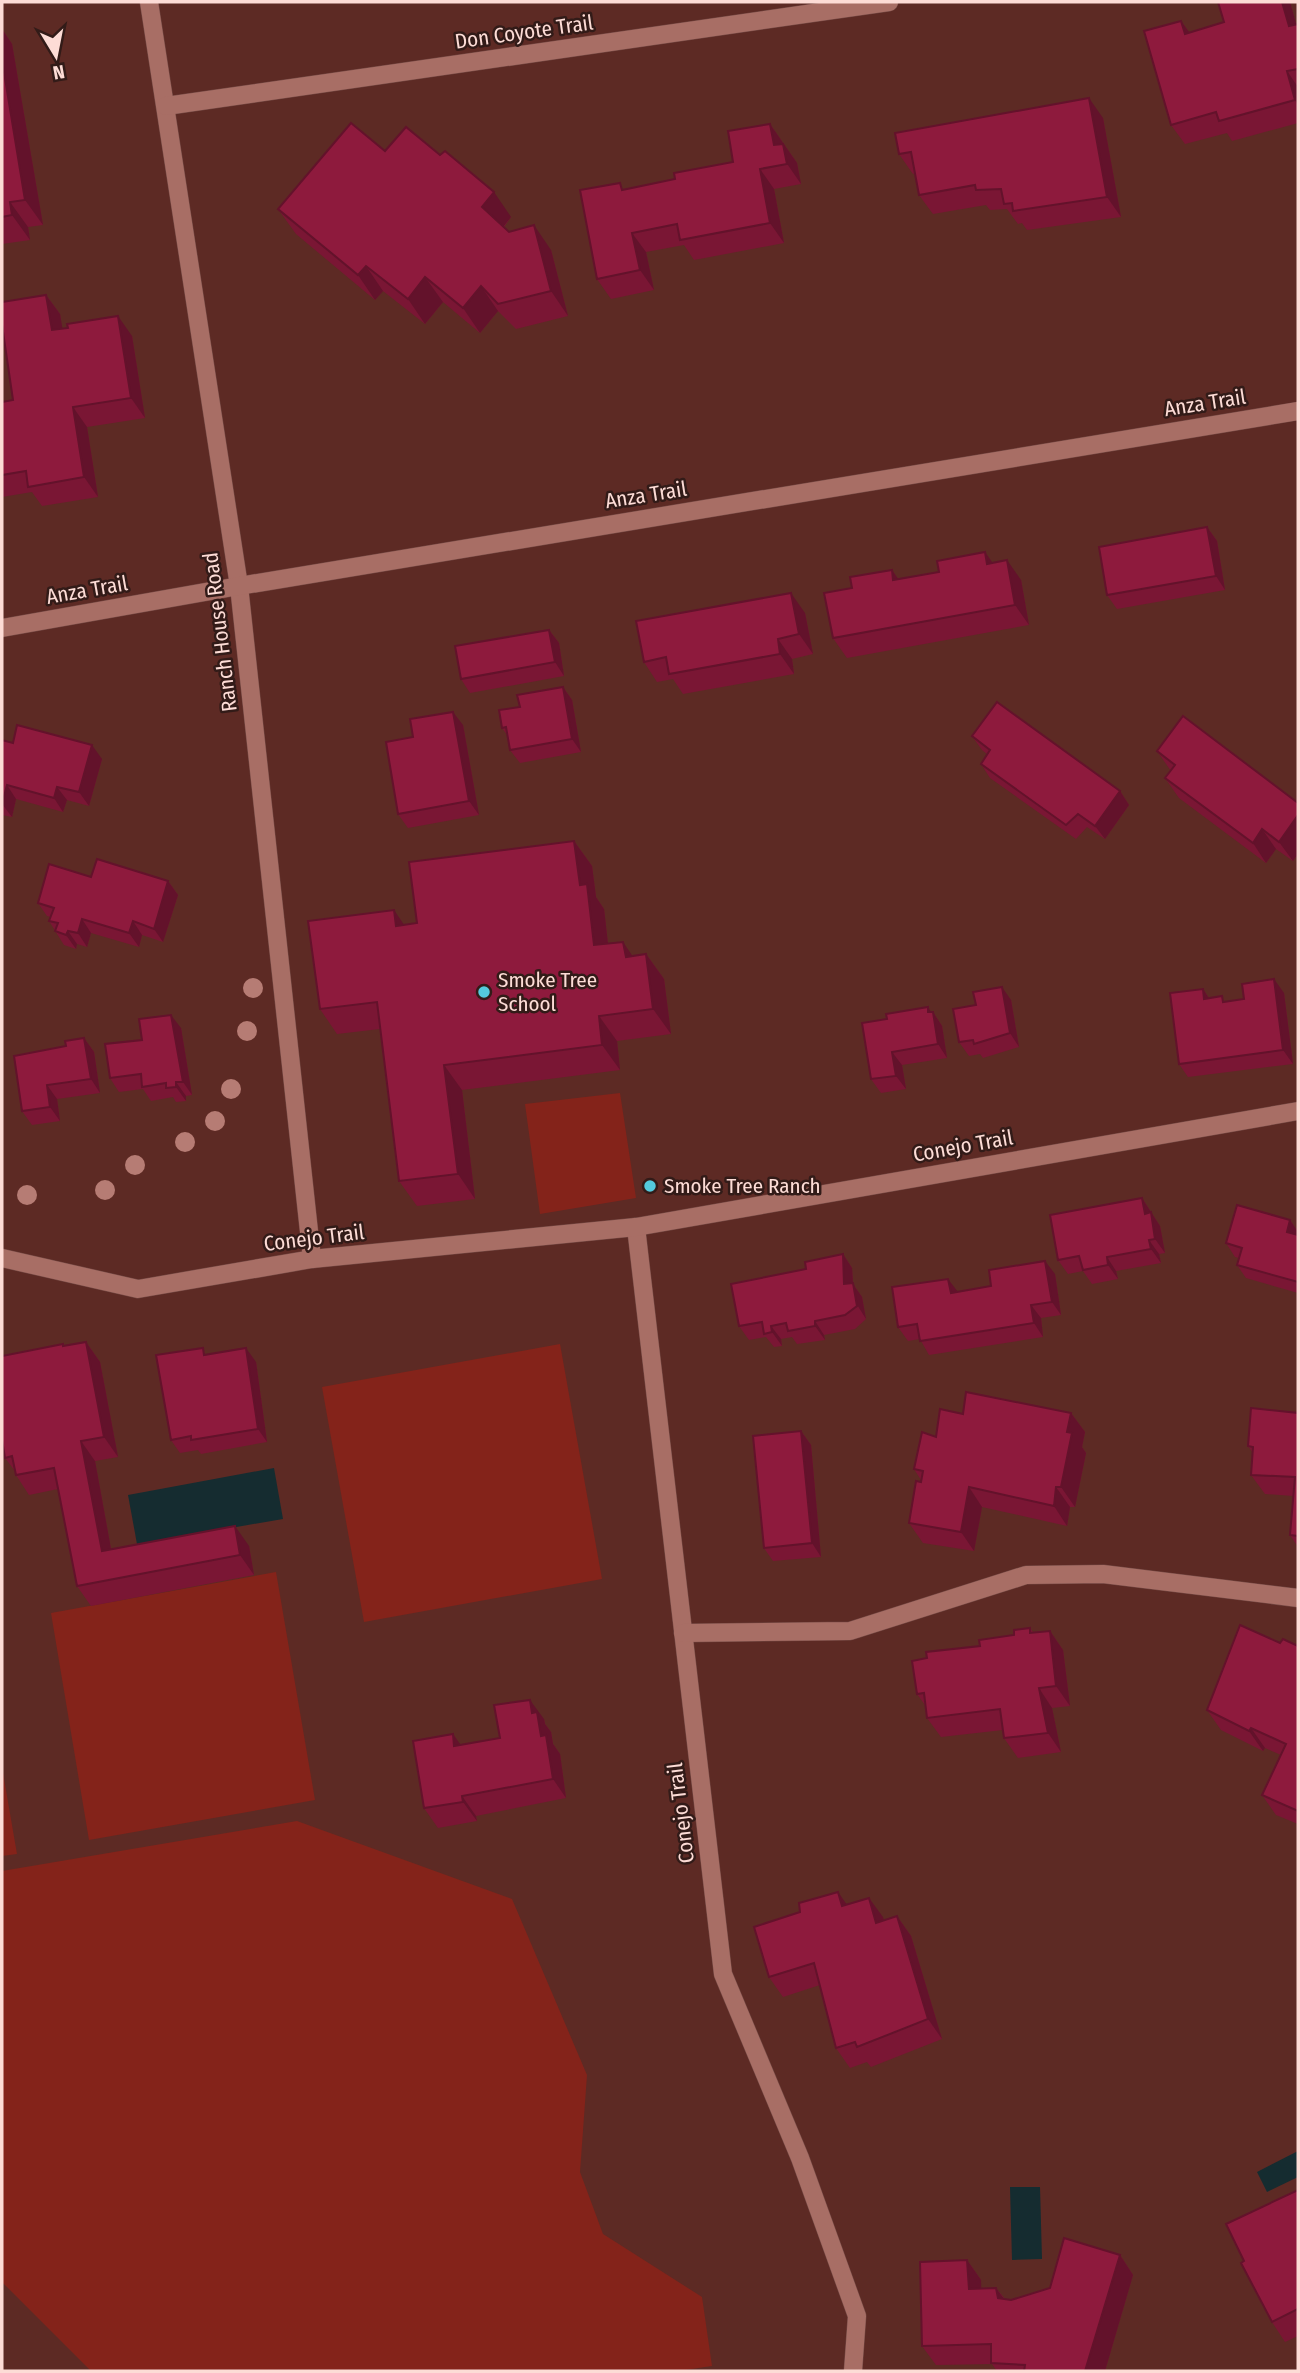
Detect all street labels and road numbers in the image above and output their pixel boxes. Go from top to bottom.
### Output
street label: Don Coyote Trail [453,9,595,55]
street label: Anza Trail [1162,384,1248,422]
street label: Anza Trail [603,476,689,514]
street label: Ranch House Road [197,551,243,713]
street label: Anza Trail [44,570,130,610]
street label: Conejo Trail [911,1124,1015,1168]
street label: Conejo Trail [262,1219,366,1257]
street label: Conejo Trail [662,1761,700,1865]

